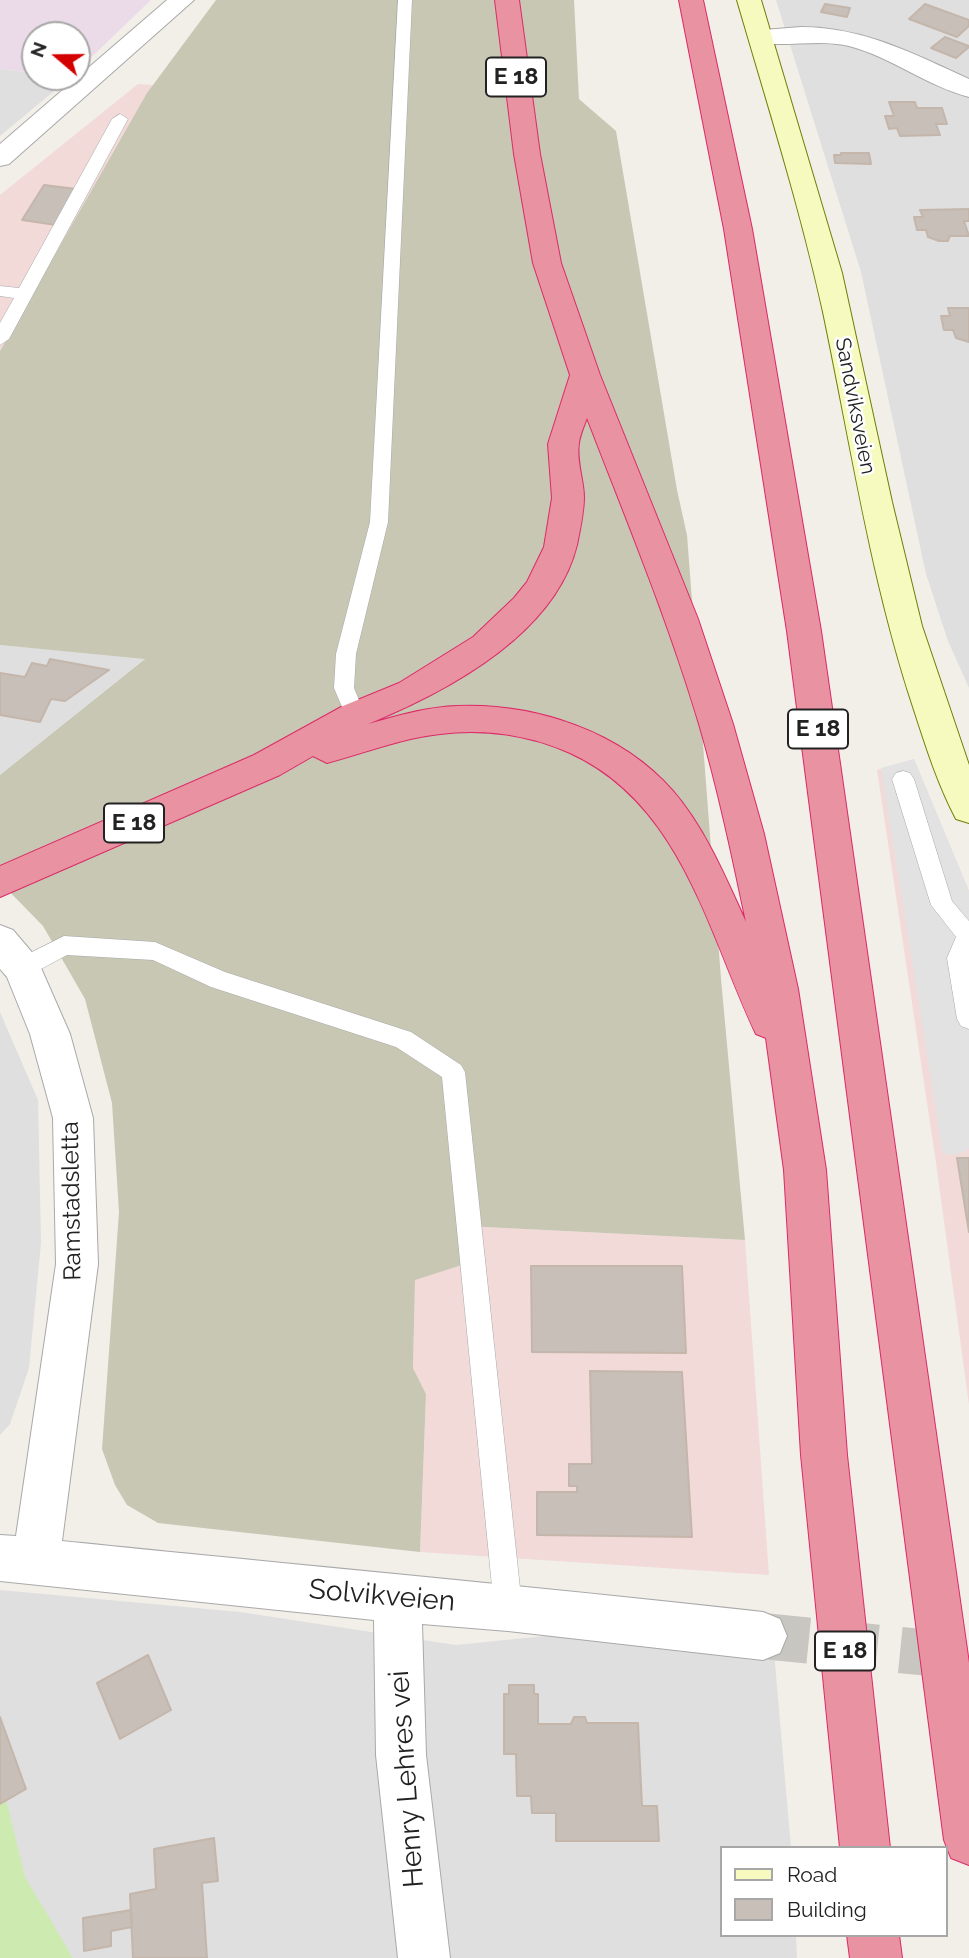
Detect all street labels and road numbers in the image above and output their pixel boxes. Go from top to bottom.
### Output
road number: E 18 [486,58,546,96]
street label: Sandviksveien [829,336,881,476]
road number: E 18 [788,709,848,748]
road number: E 18 [104,804,164,842]
street label: Ramstadsletta [56,1121,88,1281]
street label: Solvikveien [308,1573,456,1619]
road number: E 18 [815,1632,875,1670]
street label: Henry Lehres vei [383,1669,431,1889]

